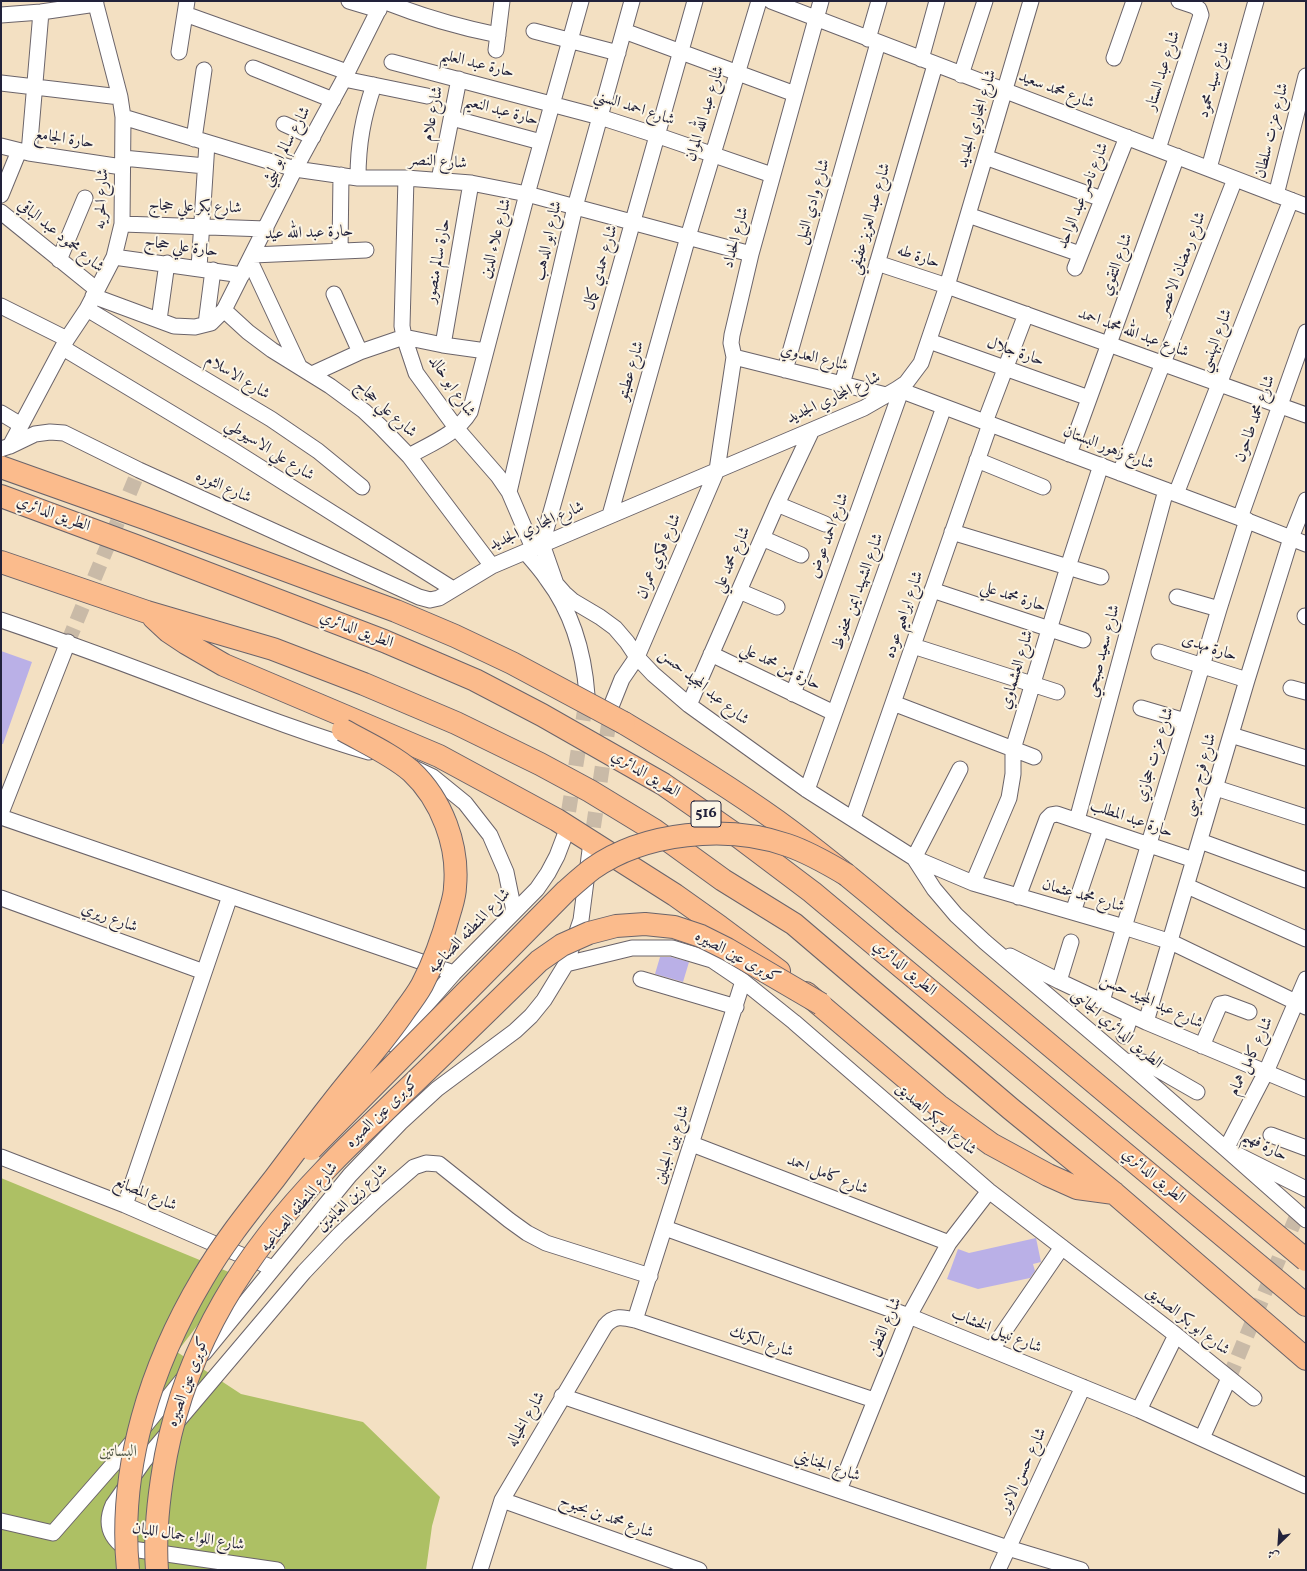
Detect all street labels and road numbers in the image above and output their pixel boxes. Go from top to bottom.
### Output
street label: شارع عبد الستار [1142,29,1186,113]
street label: شارع سيد محمود [1195,39,1235,121]
street label: حارة عبد العليم [438,47,516,83]
street label: شارع عبد الله الموان [682,64,730,164]
street label: شارع المجاري الجديد [954,68,1002,170]
street label: شارع محمد سعيد [1015,68,1097,114]
street label: شارع عزت سلطان [1252,81,1294,181]
street label: شارع علام [419,85,449,143]
street label: شارع احمد السني [591,87,677,131]
street label: حارة عبد النعيم [462,93,540,131]
street label: شارع سالم ابو ليثي [258,104,316,190]
street label: حارة الجامع [33,126,95,154]
street label: شارع ناصر عبد الواحد [1054,140,1114,252]
street label: شارع النصر [408,151,468,175]
street label: شارع وادي النيل [793,157,835,247]
street label: شارع عبد العزيز عفيفي [846,161,896,277]
street label: شارع الحريه [92,168,114,230]
street label: شارع محمود عبد الباقي [13,196,107,278]
street label: شارع بكر علي حجاج [148,197,242,219]
street label: شارع علاء الدين [477,197,517,281]
street label: شارع ابو الدهب [531,199,567,283]
street label: شارع الحداد [720,205,754,271]
street label: شارع رمضان الاعصر [1154,209,1212,319]
street label: حارة سالم منصور [422,217,456,305]
street label: حارة عبد الله عيد [264,223,354,245]
street label: شارع حمدي كمال [581,223,623,313]
street label: شارع التقوي [1098,231,1138,299]
street label: حارة علي حجاج [143,233,219,263]
street label: حارة طه [894,242,942,274]
street label: شارع عبد الله محمد احمد [1075,305,1191,363]
street label: شارع البهنسي [1196,307,1238,375]
street label: حارة جلال [984,334,1046,372]
street label: شارع عطيتو [614,339,650,403]
street label: شارع العدوي [778,341,850,377]
street label: شارع الاسلام [201,351,273,405]
street label: شارع ابو خالد [424,353,478,421]
street label: شارع المجاري الجديد [784,369,884,429]
street label: شارع محمد طاحون [1231,373,1281,465]
street label: شارع علي حجاج [350,377,420,443]
street label: شارع علي الاسيوطي [221,416,317,486]
street label: شارع زهور البستان [1060,423,1156,475]
street label: شارع الثوره [192,467,254,509]
street label: شارع احمد عوض [806,491,854,581]
street label: الطريق الدائري [13,493,93,537]
street label: شارع المجاري الجديد [487,498,587,556]
street label: شارع فكري عمران [633,511,687,603]
street label: شارع محمد علي [710,524,756,596]
street label: شارع الشهيد ايمن محفوظ [829,531,889,653]
street label: شارع ابراهيم عوده [881,569,929,661]
street label: حارة محمد علي [978,578,1048,618]
street label: شارع سعيد صبحي [1082,603,1126,699]
street label: الطريق الدائري [317,608,395,654]
street label: شارع العشماوي [997,628,1039,712]
street label: حارة مهدى [1179,631,1239,667]
street label: حارة من محمد علي [737,640,823,696]
street label: شارع عبد المجيد حسن [654,646,752,730]
street label: شارع عزت حجازي [1133,705,1179,805]
street label: شارع فرج مرسي [1180,731,1222,819]
street label: الطريق الدائري [607,747,683,803]
street label: حارة عبد المطلب [1087,797,1175,843]
road number: 516 [691,801,721,827]
street label: شارع محمد عثمان [1039,876,1127,918]
street label: شارع المنطقه الصناعيه [424,885,516,979]
street label: شارع ريري [78,900,140,938]
street label: كوبرى عين الصيره [691,927,783,989]
street label: الطريق الدائري [868,937,940,1001]
street label: شارع عبد المجيد حسن [1096,972,1206,1034]
street label: الطريق الدائري الجانبى [1066,986,1166,1074]
street label: شارع كامل همام [1225,1015,1279,1099]
street label: كوبرى عين الصيره [342,1073,424,1153]
street label: شارع ابو بكر الصديق [891,1080,979,1160]
street label: شارع بين الجبلين [651,1103,695,1187]
street label: حارة فهيم [1238,1127,1290,1167]
street label: الطريق الدائري [1117,1145,1189,1209]
street label: شارع كامل احمد [784,1152,870,1200]
street label: شارع المنطقه الصناعيه [257,1159,343,1257]
street label: شارع زين العابدين [313,1161,393,1237]
street label: شارع المصانع [111,1173,179,1217]
street label: شارع ابو بكر الصديق [1141,1283,1233,1361]
street label: شارع القطن [865,1295,907,1359]
street label: شارع نبيل الخشاب [948,1305,1044,1359]
street label: شارع الكرنك [726,1323,796,1363]
street label: كوبرى عين الصيره [164,1334,214,1430]
street label: شارع الخياله [503,1389,551,1451]
street label: شارع حسن الانور [996,1425,1052,1517]
street label: شارع الجنايني [792,1447,862,1487]
street label: شارع محمد بن بحبوح [556,1492,656,1544]
street label: شارع اللواء جمال اللبان [130,1520,246,1556]

